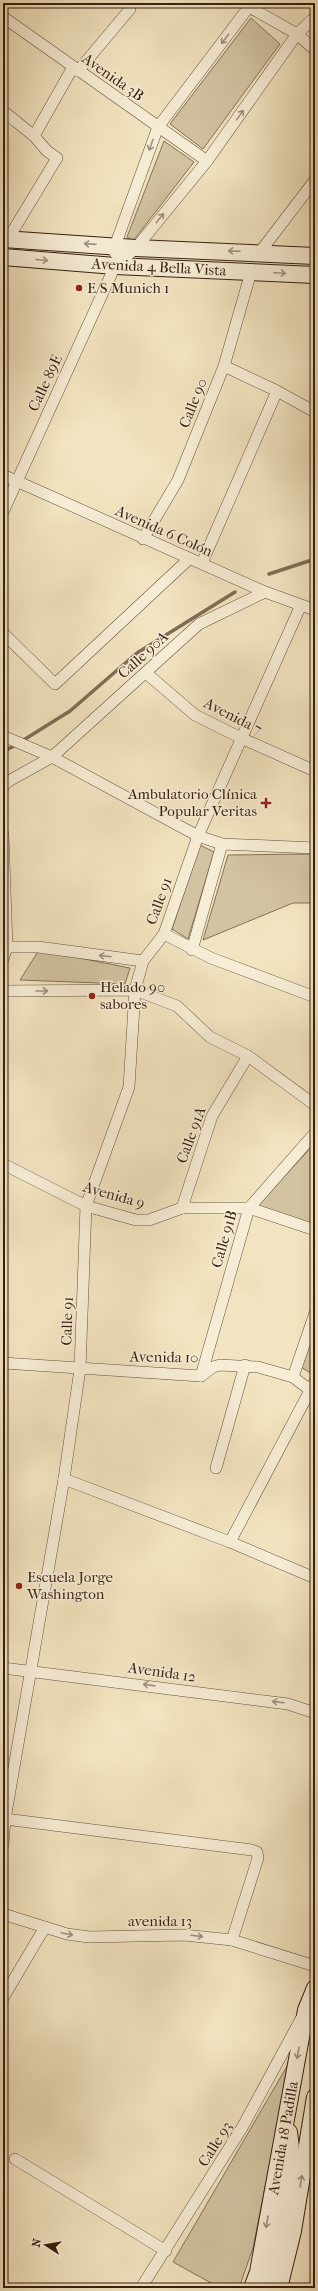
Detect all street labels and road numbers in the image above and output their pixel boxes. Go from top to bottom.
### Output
street label: Avenida 3B [78,49,147,105]
street label: Avenida 4 Bella Vista [90,254,228,280]
street label: Calle 89E [24,352,66,414]
street label: Calle 90 [175,376,211,430]
street label: Avenida 6 Colón [112,501,216,561]
street label: Calle 90A [114,627,172,682]
street label: Avenida 7 [200,693,265,738]
street label: Calle 91 [142,875,176,927]
street label: Calle 91A [172,1104,210,1166]
street label: Avenida 9 [80,1177,147,1212]
street label: Calle 91B [207,1208,241,1270]
street label: Calle 91 [57,1296,77,1346]
street label: Avenida 10 [128,1347,199,1367]
street label: Avenida 12 [126,1658,197,1686]
street label: avenida 13 [128,1912,192,1930]
street label: Avenida 18 Padilla [264,2079,302,2197]
street label: Calle 93 [194,2118,236,2170]

